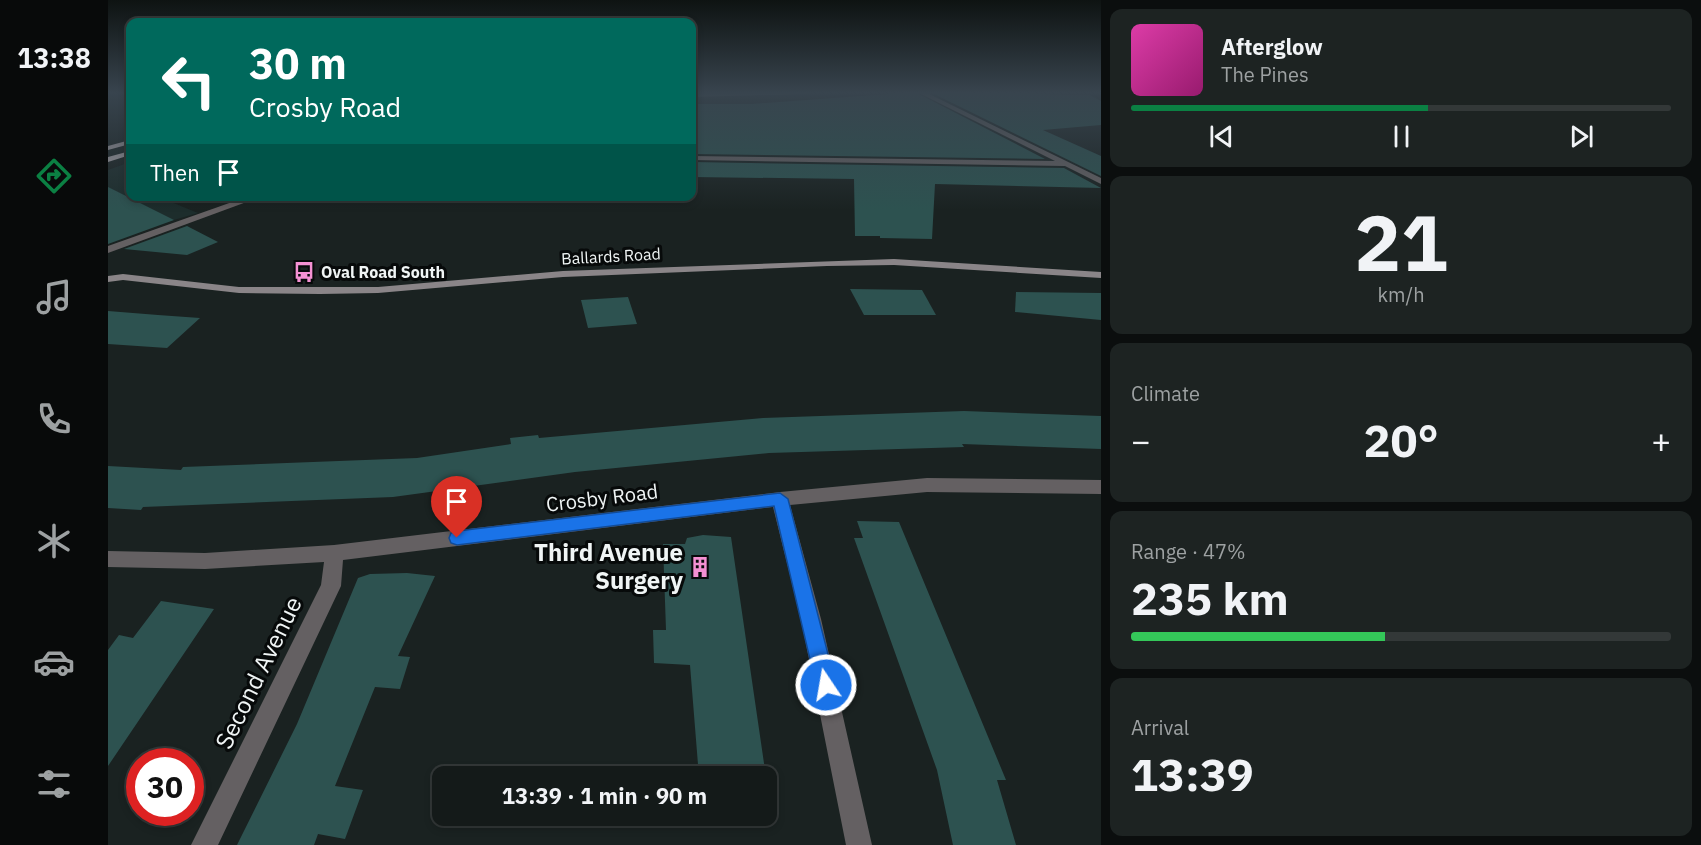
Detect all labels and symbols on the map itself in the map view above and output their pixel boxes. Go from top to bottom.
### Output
street label: Ballards Road [561,243,661,269]
bus stop icon: Oval Road South [292,260,316,284]
place label: Oval Road South [321,262,445,282]
pin [431,476,482,538]
street label: Crosby Road [544,477,660,518]
place label: Third Avenue Surgery [534,536,683,596]
building icon: Third Avenue Surgery [688,555,712,579]
street label: Second Avenue [207,591,309,754]
position arrow [794,653,858,717]
speed limit sign: 30 [126,748,204,826]

